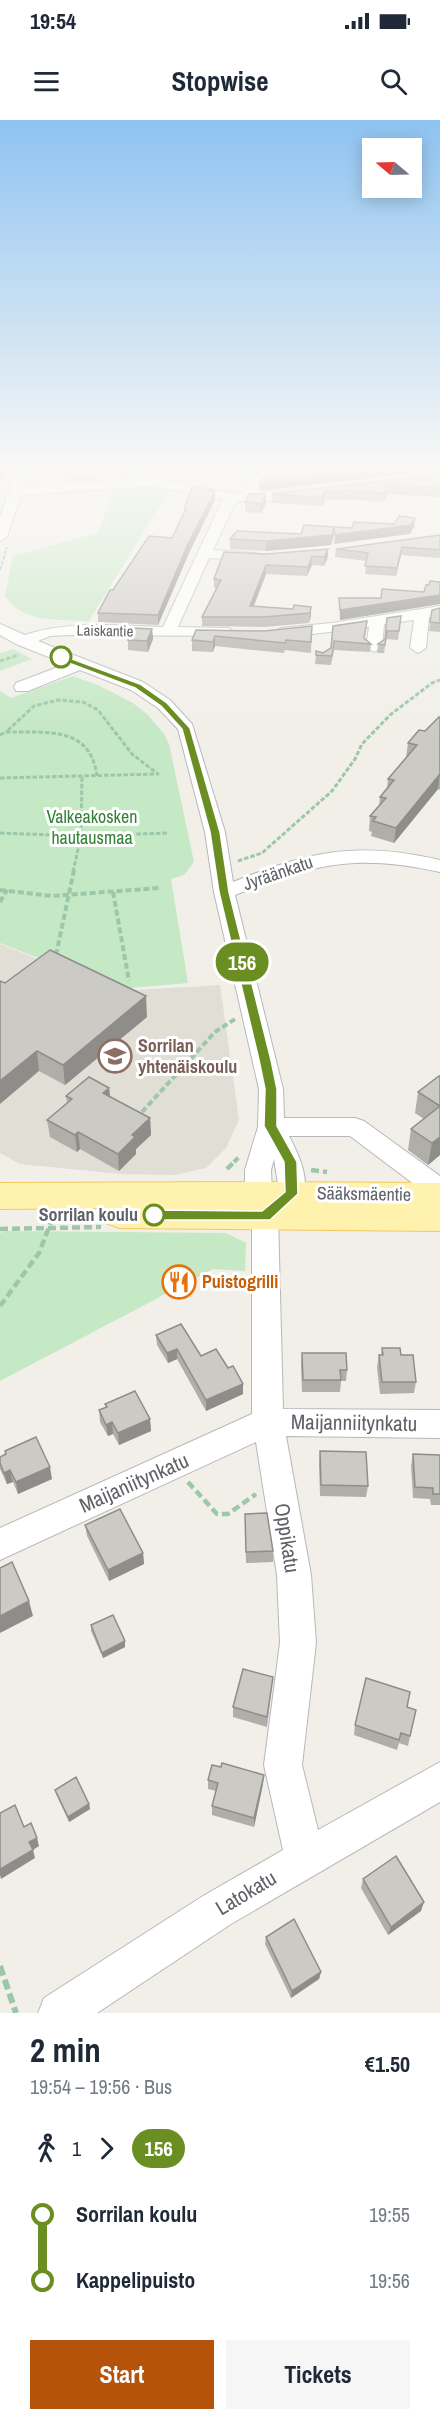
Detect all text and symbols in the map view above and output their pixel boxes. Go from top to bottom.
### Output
text: 19:54 [30,6,76,36]
text: Stopwise [171,63,269,99]
icon: menu [30,65,63,98]
icon: search [377,65,410,98]
north arrow [362,138,422,198]
map controls [362,138,422,198]
street label: Laiskantie [76,620,134,641]
unlabelled marker [50,646,72,668]
park label: Valkeakosken hautausmaa [47,804,137,850]
street label: Jyräänkatu [240,849,316,896]
line badge: 156 [208,942,276,982]
text: 156 [228,948,256,977]
place label: Sorrilan yhtenäiskoulu [138,1033,237,1079]
school or university icon: Sorrilan yhtenäiskoulu [97,1038,133,1074]
street label: Sääksmäentie [317,1180,411,1207]
place label: Sorrilan koulu [39,1202,138,1227]
marker: Sorrilan koulu [143,1204,165,1226]
restaurant icon: Puistogrilli [161,1264,197,1300]
place label: Puistogrilli [202,1269,278,1294]
street label: Maijanniitynkatu [291,1407,417,1438]
street label: Maijaniitynkatu [75,1446,193,1520]
street label: Oppikatu [268,1501,307,1575]
street label: Latokatu [210,1863,282,1922]
text: 2 min [30,2028,101,2072]
text: €1.50 [365,2049,410,2079]
text: 19:54 – 19:56 · Bus [30,2073,172,2100]
icon: walk [30,2132,63,2165]
icon: forward [90,2132,123,2165]
text: 156 [144,2134,173,2163]
text: 1 [72,2135,81,2162]
text: Sorrilan koulu [76,2199,197,2229]
text: 19:55 [369,2201,410,2228]
text: Kappelipuisto [76,2265,195,2295]
text: 19:56 [369,2267,410,2294]
button: Start [30,2340,214,2409]
button: Tickets [226,2340,410,2409]

